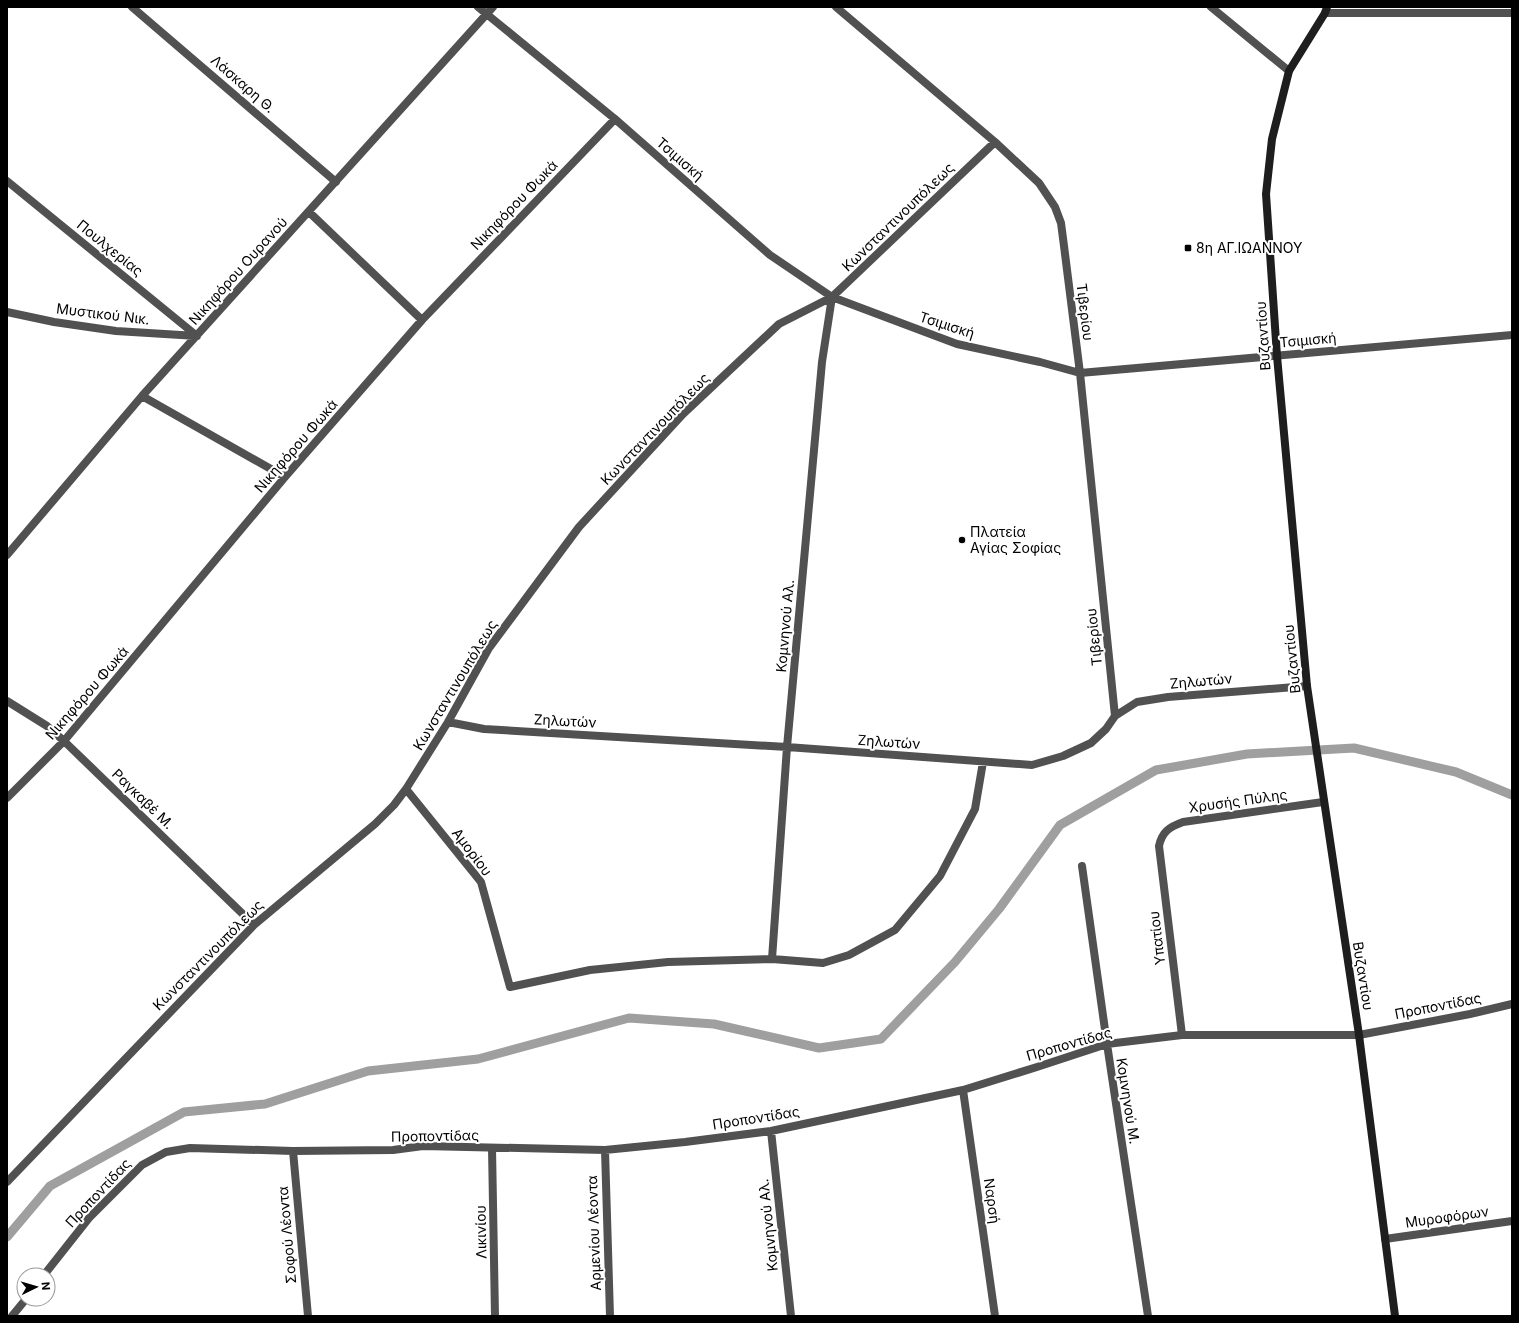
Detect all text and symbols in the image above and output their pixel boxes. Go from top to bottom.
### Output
street label: Λάσκαρη Θ. [208,51,279,116]
street label: Τσιμισκή [653,134,707,184]
street label: Νικηφόρου Φωκά [467,156,561,253]
street label: Κωνσταντινουπόλεως [838,159,957,275]
street label: Νικηφόρου Ουρανού [185,213,291,328]
street label: Πουλχερίας [74,216,147,279]
place label: 8η ΑΓ.ΙΩΑΝΝΟΥ [1196,239,1303,256]
marker: 8η ΑΓ.ΙΩΑΝΝΟΥ [1183,243,1193,253]
street label: Τιβερίου [1074,282,1097,342]
street label: Μυστικού Νικ. [55,299,151,328]
street label: Βυζαντίου [1252,301,1273,371]
street label: Τσιμισκή [917,308,977,341]
street label: Τσιμισκή [1279,329,1337,350]
street label: Κωνσταντινουπόλεως [597,369,713,488]
street label: Νικηφόρου Φωκά [251,396,341,496]
place label: Πλατεία Αγίας Σοφίας [970,523,1061,556]
marker: Πλατεία Αγίας Σοφίας [957,535,967,545]
street label: Κομνηνού Αλ. [772,579,797,673]
street label: Τιβερίου [1082,607,1105,667]
street label: Κωνσταντινουπόλεως [409,616,500,753]
street label: Βυζαντίου [1279,624,1304,694]
street label: Νικηφόρου Φωκά [42,643,132,743]
street label: Ζηλωτών [1169,669,1233,692]
street label: Ζηλωτών [533,710,597,731]
street label: Ζηλωτών [857,731,921,752]
street label: Ραγκαβέ Μ. [109,765,178,832]
street label: Χρυσής Πύλης [1188,785,1288,816]
street label: Αμορίου [449,824,496,879]
street label: Κωνσταντινουπόλεως [149,896,266,1013]
street label: Υπατίου [1145,910,1168,966]
street label: Βυζαντίου [1350,940,1377,1011]
street label: Προποντίδας [1393,989,1483,1022]
street label: Προποντίδας [1024,1023,1114,1064]
street label: Κομνηνού Μ. [1113,1057,1144,1145]
street label: Προποντίδας [711,1102,801,1133]
street label: Προποντίδας [391,1126,479,1145]
street label: Προποντίδας [61,1155,134,1231]
street label: Αρμενίου Λέοντα [583,1175,604,1291]
street label: Ναρσή [981,1177,1004,1225]
street label: Κομνηνού Αλ. [754,1178,781,1272]
street label: Σοφού Λέοντα [274,1186,299,1284]
street label: Μυροφόρων [1404,1202,1490,1231]
street label: Λικινίου [472,1205,489,1259]
north arrow [16,1267,56,1307]
text: N [39,1281,53,1291]

